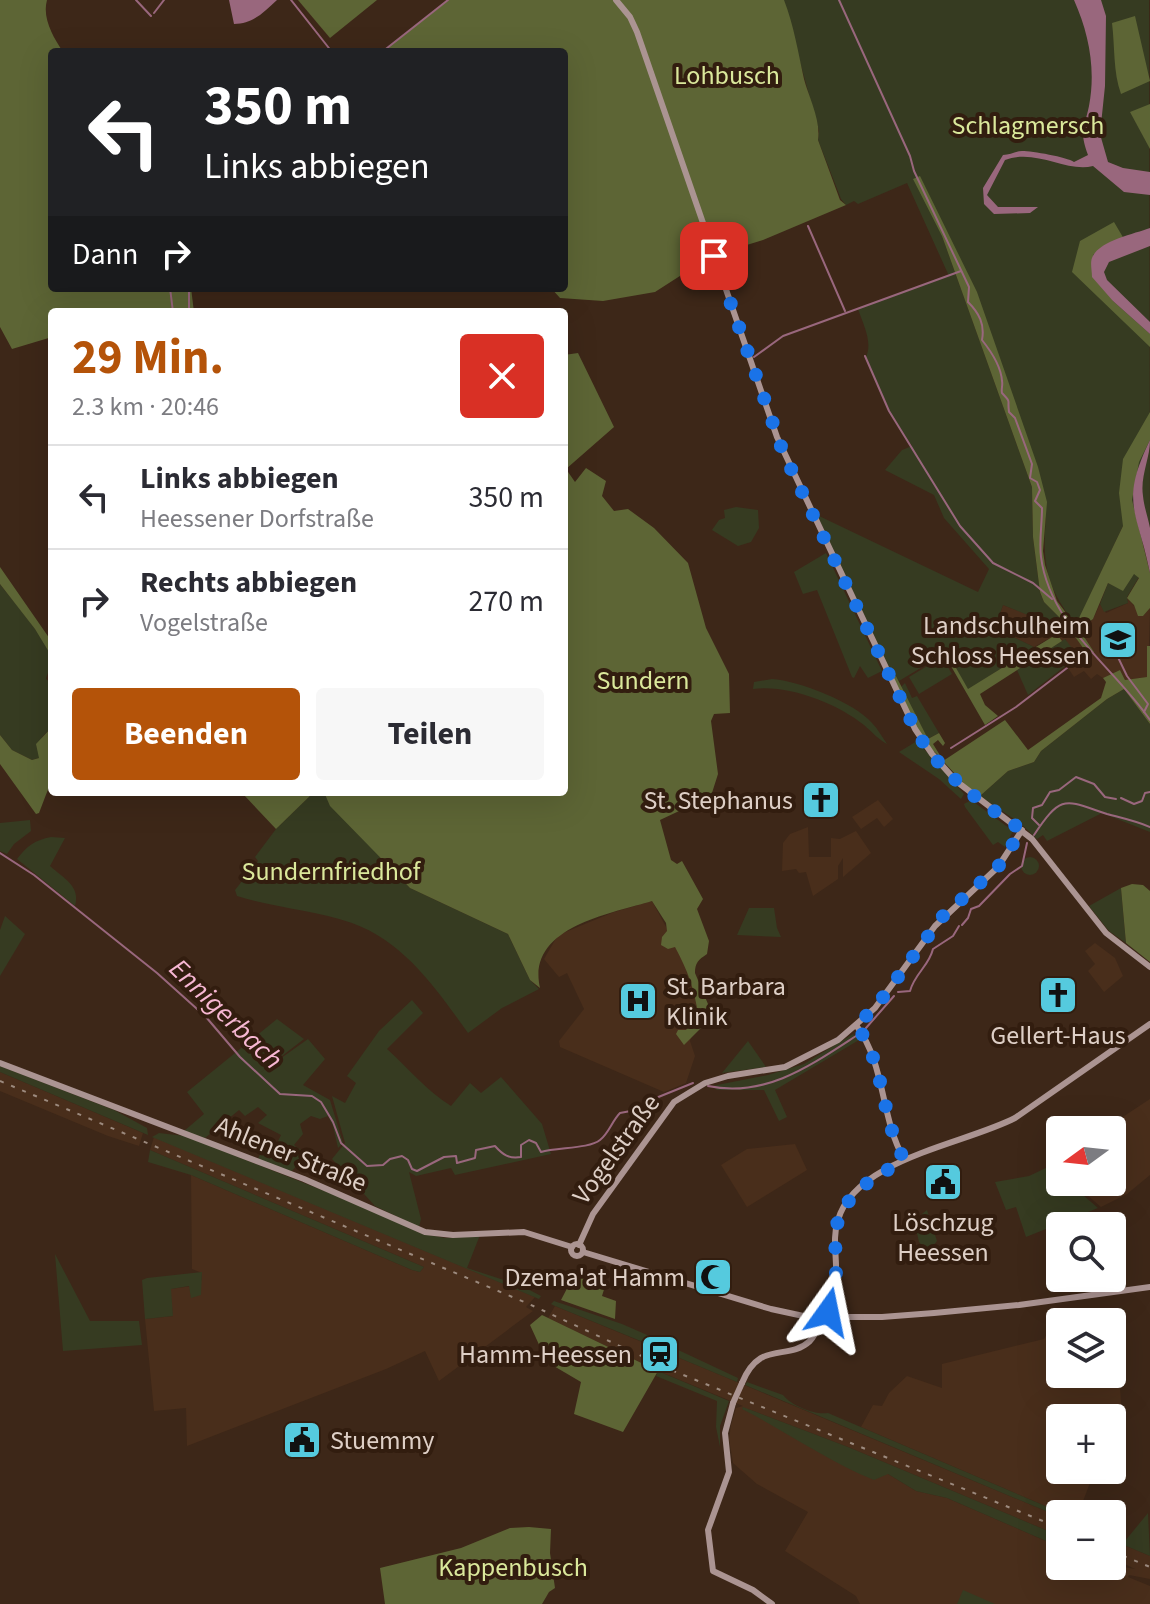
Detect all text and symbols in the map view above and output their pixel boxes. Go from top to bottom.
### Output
park label: Lohbusch [674,57,780,94]
text: 350 m [204,67,352,146]
icon: left [72,80,176,184]
park label: Schlagmersch [952,107,1105,144]
text: Links abbiegen [204,141,430,192]
pin [680,222,748,290]
icon: right [154,232,198,276]
text: Dann [72,233,138,276]
icon: arrive [692,234,736,278]
text: 29 Min. [72,324,224,392]
button: close [460,334,544,418]
text: 2.3 km · 20:46 [72,388,219,425]
text: Links abbiegen [140,457,339,500]
icon: left [72,475,116,519]
text: 350 m [468,476,544,519]
text: Heessener Dorfstraße [140,500,374,537]
text: Rechts abbiegen [140,561,357,604]
icon: right [72,579,116,623]
text: 270 m [468,580,544,623]
text: Vogelstraße [140,604,268,641]
place label: Landschulheim Schloss Heessen [911,607,1090,674]
school or university icon: Landschulheim Schloss Heessen [1097,619,1139,661]
park label: Sundern [597,662,689,699]
button: Beenden [72,688,300,780]
button: Teilen [316,688,544,780]
church icon: St. Stephanus [800,779,842,821]
place label: St. Stephanus [644,782,793,819]
park label: Sundernfriedhof [242,853,422,890]
water label: Ennigerbach [160,949,292,1079]
place label: St. Barbara Klinik [666,968,786,1035]
church icon: Gellert-Haus [1037,974,1079,1016]
hospital icon: St. Barbara Klinik [617,980,659,1022]
place label: Gellert-Haus [990,1017,1126,1054]
street label: Vogelstraße [563,1086,669,1212]
street label: Ahlener Straße [210,1107,372,1201]
north arrow [1046,1116,1126,1196]
map controls [1046,1116,1126,1580]
public building icon: Löschzug Heessen [922,1161,964,1203]
place label: Löschzug Heessen [892,1204,994,1271]
button: search [1046,1212,1126,1292]
mosque icon: Dzema'at Hamm [692,1256,734,1298]
place label: Dzema'at Hamm [504,1259,685,1296]
position arrow [786,1270,870,1354]
button: layers [1046,1308,1126,1388]
station icon: Hamm-Heessen [639,1333,681,1375]
place label: Hamm-Heessen [459,1336,632,1373]
button: + [1046,1404,1126,1484]
public building icon: Stuemmy [281,1419,323,1461]
place label: Stuemmy [330,1422,434,1459]
button: − [1046,1500,1126,1580]
park label: Kappenbusch [438,1549,588,1586]

